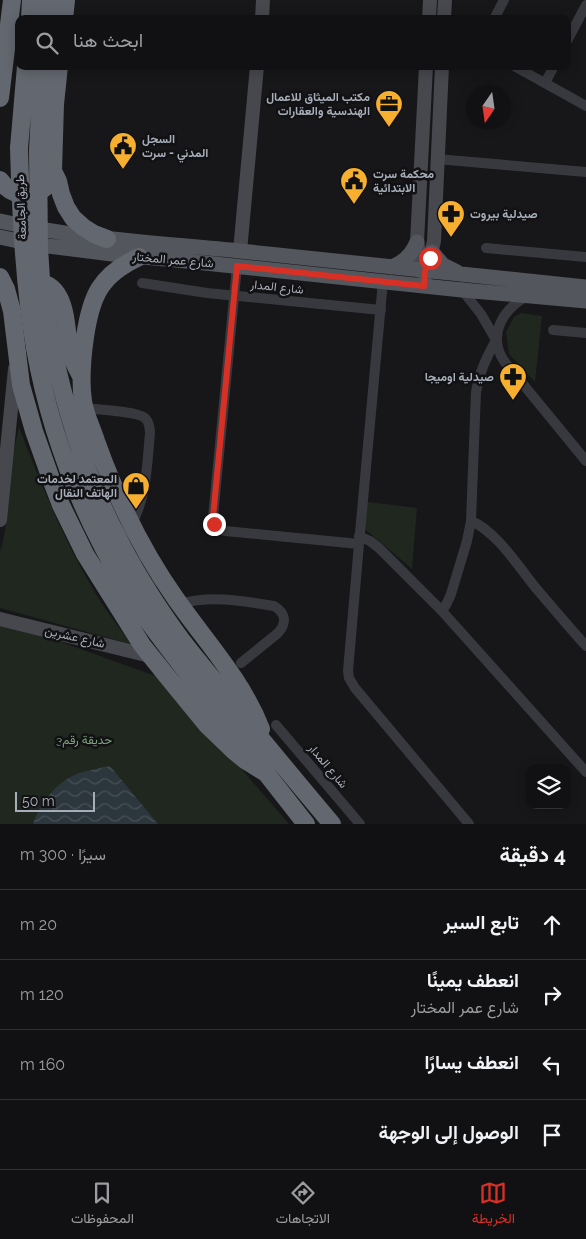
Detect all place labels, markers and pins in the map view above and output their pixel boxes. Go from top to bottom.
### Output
office icon: مكتب الميثاق للاعمال الهندسية والعقارات [374,89,404,128]
place label: مكتب الميثاق للاعمال الهندسية والعقارات [266,90,370,119]
public building icon: السجل المدني - سرت [108,131,138,170]
place label: السجل المدني - سرت [142,132,208,163]
public building icon: محكمة سرت الابتدائية [339,166,369,205]
place label: محكمة سرت الابتدائية [373,167,435,195]
pharmacy icon: صيدلية بيروت [436,199,466,238]
place label: صيدلية بيروت [470,207,538,222]
pharmacy icon: صيدلية اوميجا [498,362,528,401]
place label: صيدلية اوميجا [425,370,494,385]
shop icon: المعتمد لخدمات الهاتف النقال [121,471,151,510]
place label: المعتمد لخدمات الهاتف النقال [37,472,117,501]

